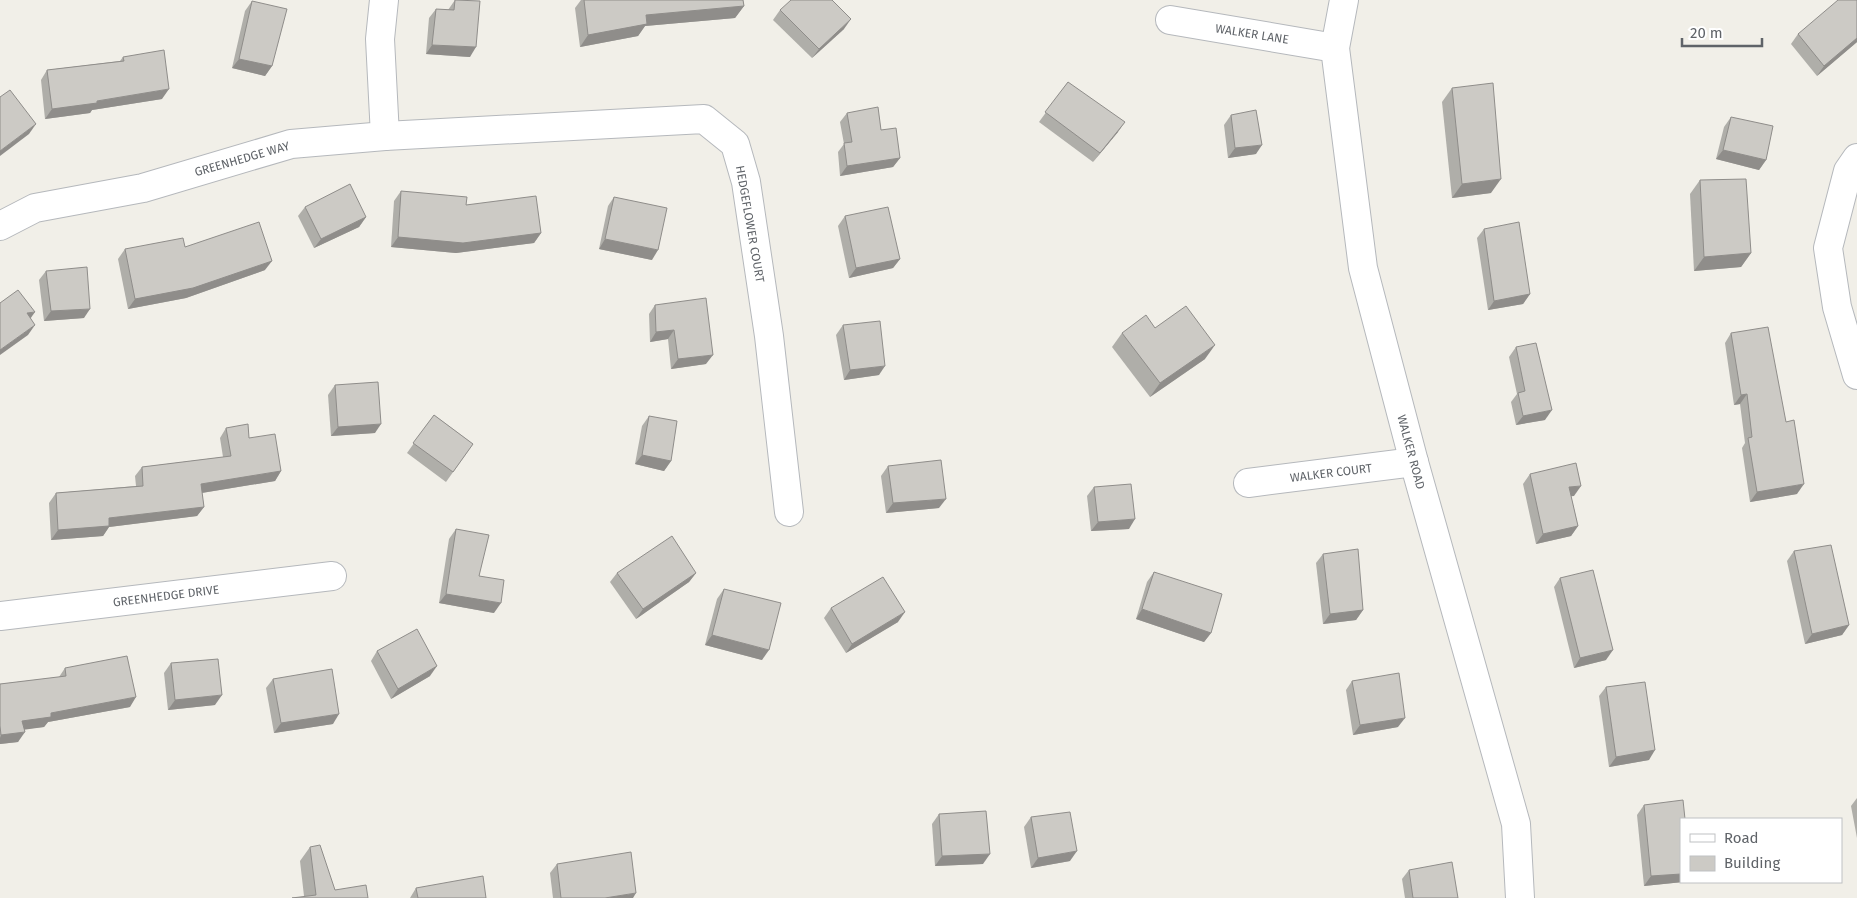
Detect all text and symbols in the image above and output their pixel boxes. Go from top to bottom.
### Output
scale bar [1682,15,1762,47]
street label: WALKER LANE [1214,21,1290,47]
text: 20 m [1690,24,1723,42]
street label: GREENHEDGE WAY [193,139,291,179]
street label: HEDGEFLOWER COURT [733,164,767,284]
street label: WALKER ROAD [1394,413,1428,491]
street label: WALKER COURT [1289,461,1374,485]
street label: GREENHEDGE DRIVE [112,583,220,609]
legend [1680,818,1842,883]
text: Road [1724,829,1759,847]
text: Building [1724,854,1780,872]

